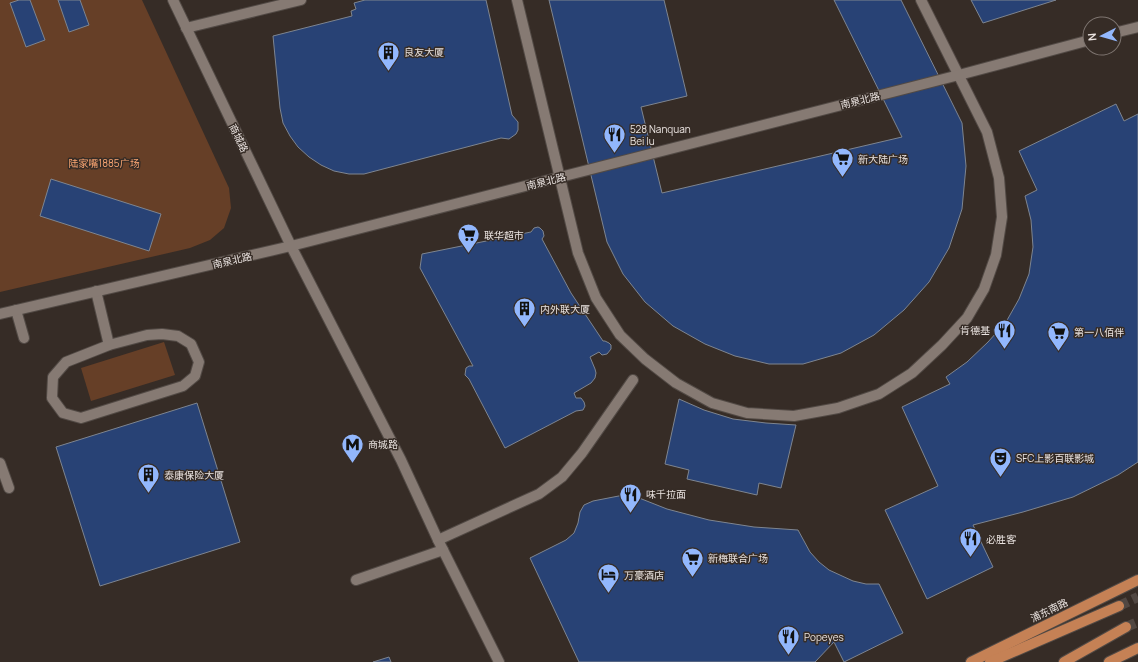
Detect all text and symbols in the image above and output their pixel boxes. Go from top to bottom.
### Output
north arrow [1082,16,1122,56]
text: N [1084,32,1099,42]
building icon: 良友大厦 [376,39,402,72]
place label: 良友大厦 [404,45,444,59]
street label: 南泉北路 [839,88,881,112]
street label: 商城路 [226,121,252,155]
restaurant icon: 528 Nanquan Bei lu [602,122,628,155]
place label: 528 Nanquan Bei lu [630,122,691,148]
supermarket icon: 新大陆广场 [829,146,855,179]
place label: 新大陆广场 [858,152,908,166]
park label: 陆家嘴1885广场 [68,156,140,170]
street label: 南泉北路 [525,169,567,193]
supermarket icon: 联华超市 [456,222,482,255]
place label: 联华超市 [484,228,524,242]
street label: 南泉北路 [211,249,253,271]
building icon: 内外联大厦 [511,296,537,329]
place label: 内外联大厦 [540,302,590,316]
restaurant icon: 肯德基 [992,317,1018,350]
supermarket icon: 第一八佰伴 [1045,319,1071,352]
place label: 肯德基 [960,323,990,337]
place label: 第一八佰伴 [1074,325,1124,339]
metro station icon: 商城路 [340,431,366,464]
place label: 商城路 [368,437,398,451]
theatre icon: SFC上影百联影城 [987,445,1013,478]
place label: SFC上影百联影城 [1016,451,1094,465]
building icon: 泰康保险大厦 [135,462,161,495]
place label: 泰康保险大厦 [164,468,224,482]
restaurant icon: 味千拉面 [617,481,643,514]
place label: 味千拉面 [646,487,686,501]
restaurant icon: 必胜客 [958,526,984,559]
place label: 必胜客 [986,532,1017,546]
supermarket icon: 新梅联合广场 [680,545,706,578]
place label: 新梅联合广场 [708,551,768,565]
hotel icon: 万豪酒店 [596,562,622,595]
place label: 万豪酒店 [624,568,664,582]
street label: 浦东南路 [1028,595,1070,625]
restaurant icon: Popeyes [776,624,802,657]
place label: Popeyes [804,630,844,644]

